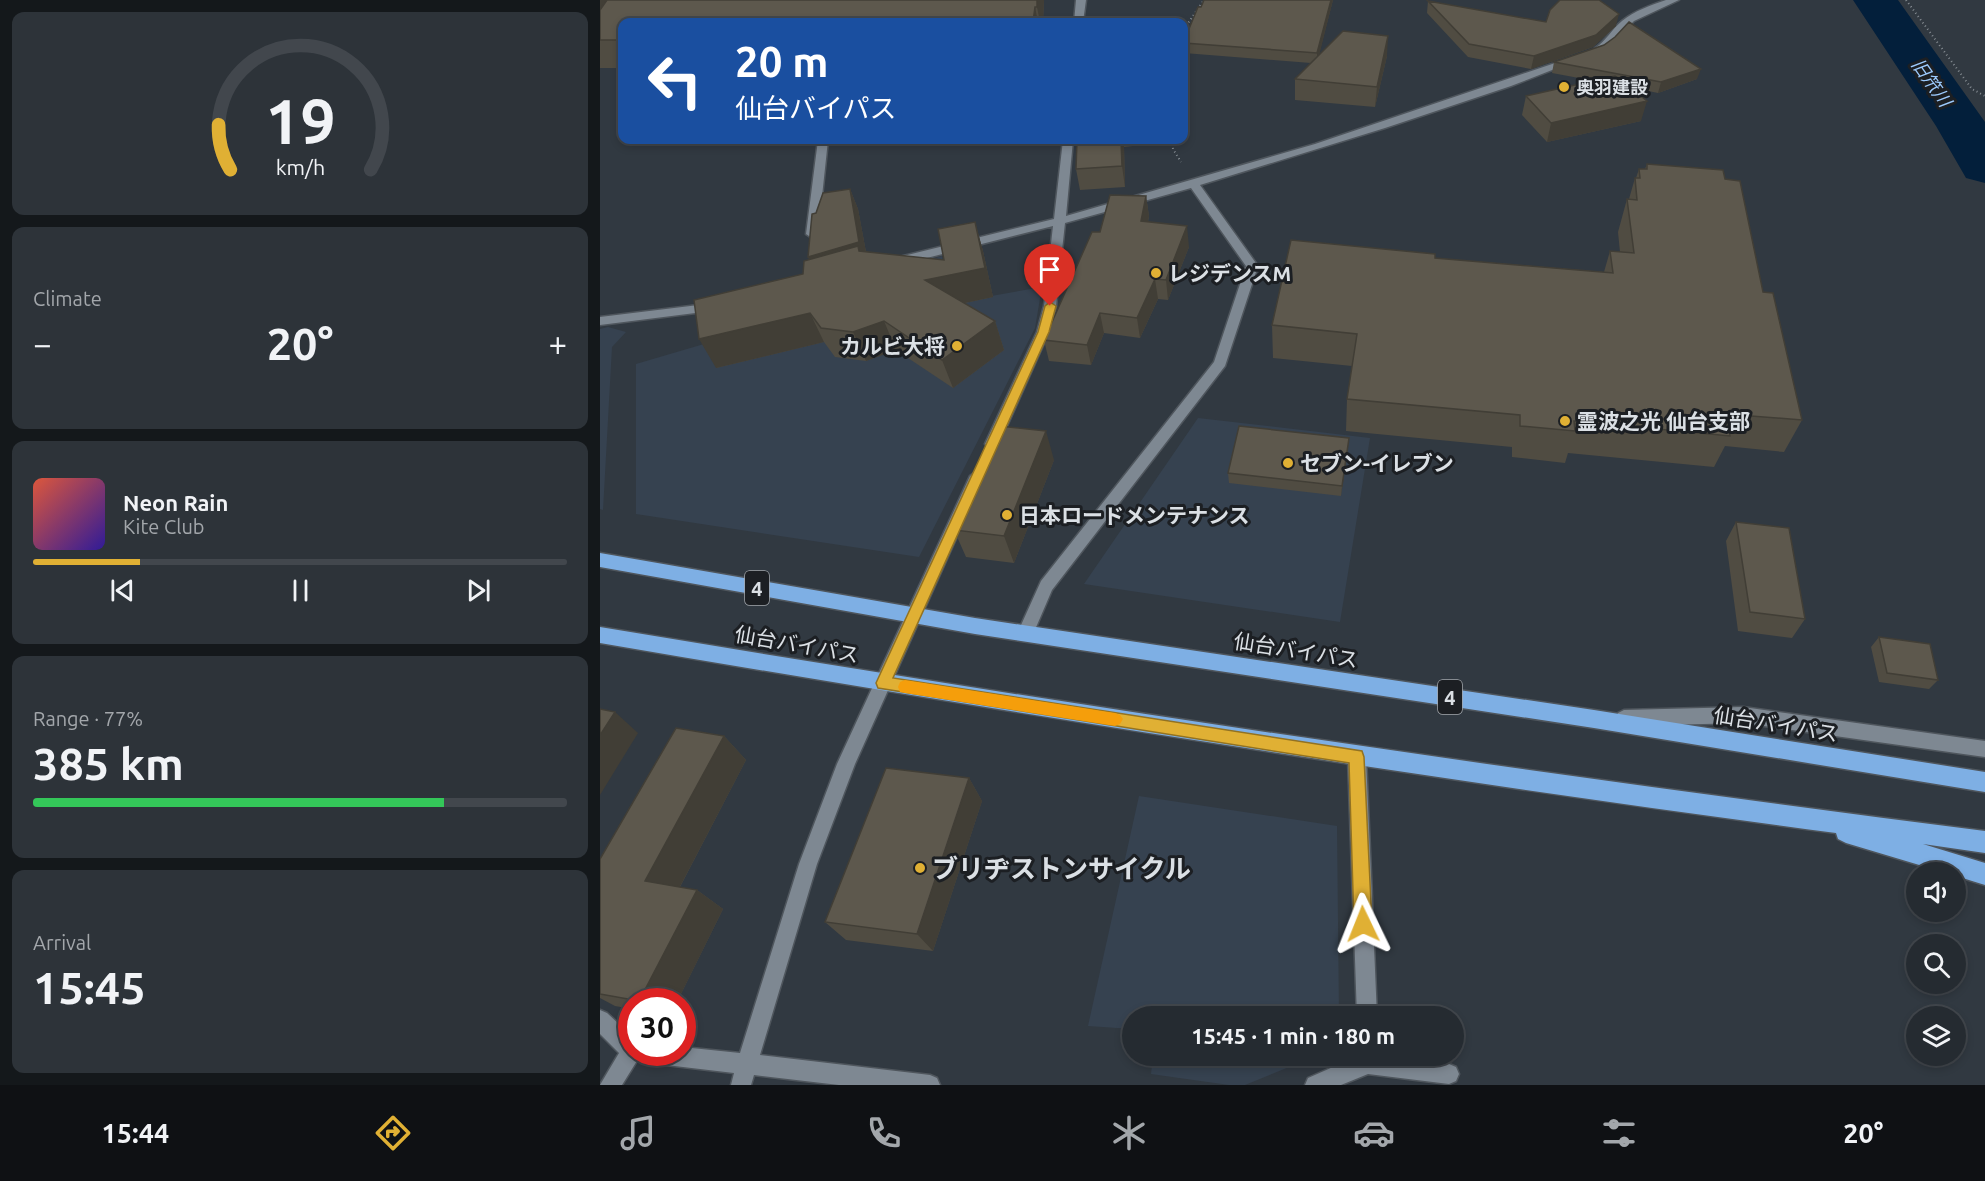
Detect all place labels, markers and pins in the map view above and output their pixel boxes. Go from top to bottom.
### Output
place label: 奥羽建設 [1576,77,1648,97]
marker: 奥羽建設 [1557,80,1571,94]
pin [1024,244,1075,306]
place label: レジデンスM [1168,261,1291,285]
marker: レジデンスM [1149,266,1163,280]
place label: カルビ大将 [840,334,945,358]
marker: カルビ大将 [950,339,964,353]
place label: 霊波之光 仙台支部 [1577,409,1750,433]
marker: 霊波之光 仙台支部 [1558,414,1572,428]
place label: セブン-イレブン [1300,451,1454,475]
marker: セブン-イレブン [1281,456,1295,470]
place label: 日本ロードメンテナンス [1019,503,1250,527]
marker: 日本ロードメンテナンス [1000,508,1014,522]
place label: ブリヂストンサイクル [932,854,1191,883]
marker: ブリヂストンサイクル [913,861,927,875]

